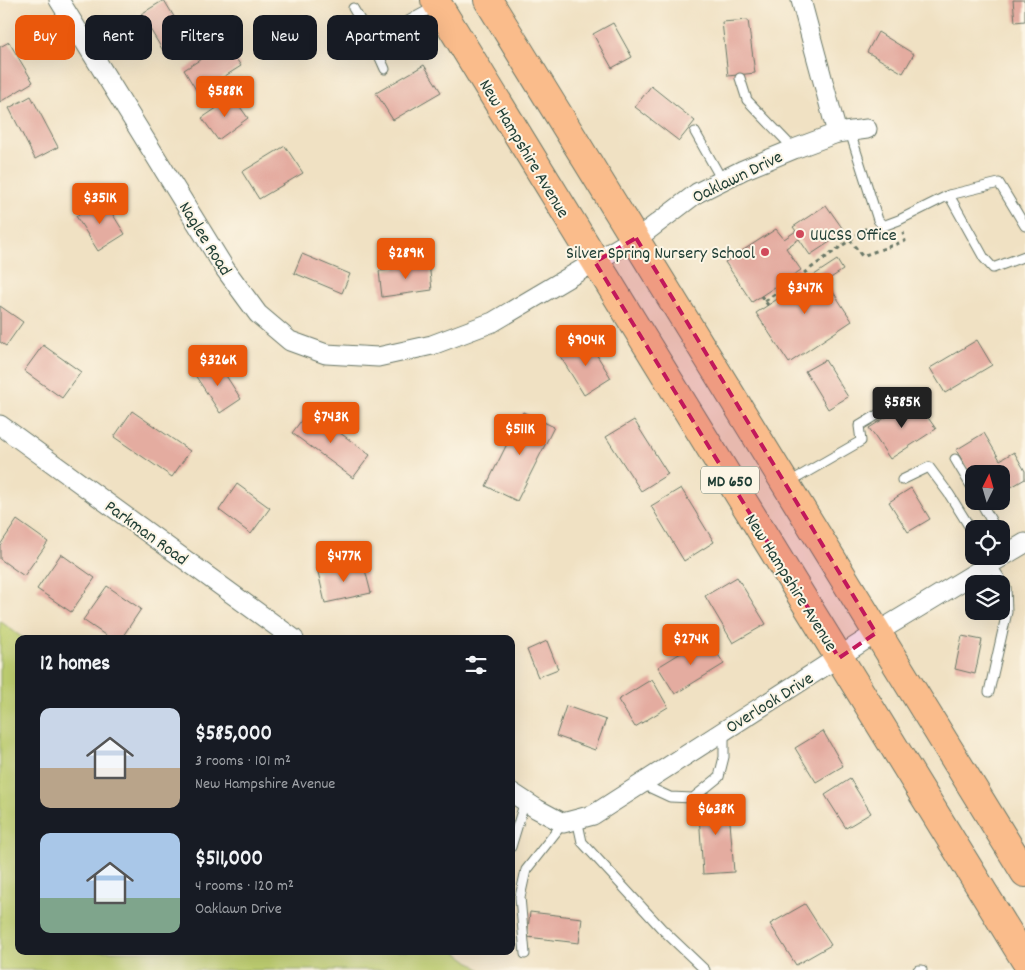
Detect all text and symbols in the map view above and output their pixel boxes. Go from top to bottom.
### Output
chip: Buy [15,15,75,60]
chip: Rent [85,15,152,60]
chip: Filters [162,15,243,60]
chip: New [253,15,317,60]
chip: Apartment [327,15,438,60]
street label: New Hampshire Avenue [471,75,574,223]
pin: $588K [190,76,260,118]
text: $588K [207,80,243,103]
street label: Oaklawn Drive [689,146,788,211]
pin: $351K [65,182,135,225]
text: $351K [83,187,117,210]
street label: Naglee Road [171,197,237,281]
place label: UUCSS Office [810,224,897,249]
marker: UUCSS Office [794,228,806,240]
pin: $289K [371,238,441,280]
text: $289K [388,242,424,265]
place label: Silver Spring Nursery School [566,242,756,267]
marker: Silver Spring Nursery School [759,246,771,258]
pin: $347K [770,272,840,315]
text: $347K [787,277,823,300]
pin: $904K [551,324,621,367]
text: $904K [567,329,605,352]
pin: $326K [183,344,253,387]
text: $326K [199,349,237,372]
pin: $585K [867,386,937,429]
text: $585K [884,391,920,414]
pin: $743K [296,402,366,444]
text: $743K [313,406,349,429]
pin: $511K [485,414,555,456]
text: $511K [505,418,535,441]
north arrow [965,465,1010,510]
map controls [965,465,1010,620]
road number: MD 650 [701,466,759,494]
street label: Parkman Road [99,495,192,573]
street label: New Hampshire Avenue [737,510,842,657]
button: locate [965,520,1010,565]
pin: $477K [309,540,379,583]
text: $477K [327,545,361,568]
button: layers [965,575,1010,620]
pin: $274K [656,624,726,666]
text: $274K [673,628,709,651]
text: 12 homes [40,650,110,680]
icon: filters [462,651,490,679]
street label: Overlook Drive [722,667,819,741]
text: $585,000 [195,720,272,750]
icon: home [80,728,140,788]
text: 3 rooms · 101 m² [195,750,291,773]
text: New Hampshire Avenue [195,773,335,796]
pin: $638K [681,794,751,836]
text: $638K [698,798,734,821]
text: $511,000 [195,845,263,875]
icon: home [80,853,140,913]
text: 4 rooms · 120 m² [195,875,294,898]
text: Oaklawn Drive [195,898,282,921]

